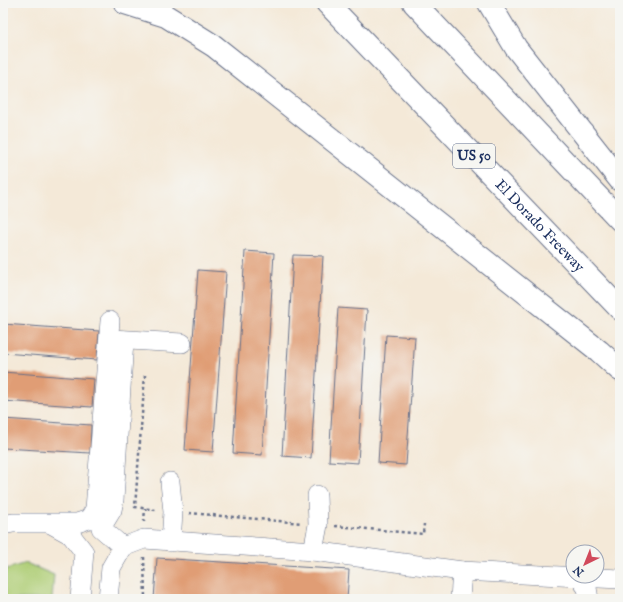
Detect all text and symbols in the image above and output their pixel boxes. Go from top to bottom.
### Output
road number: US 50 [453,144,495,168]
street label: El Dorado Freeway [491,175,589,276]
north arrow [565,544,605,584]
text: N [570,562,588,580]

